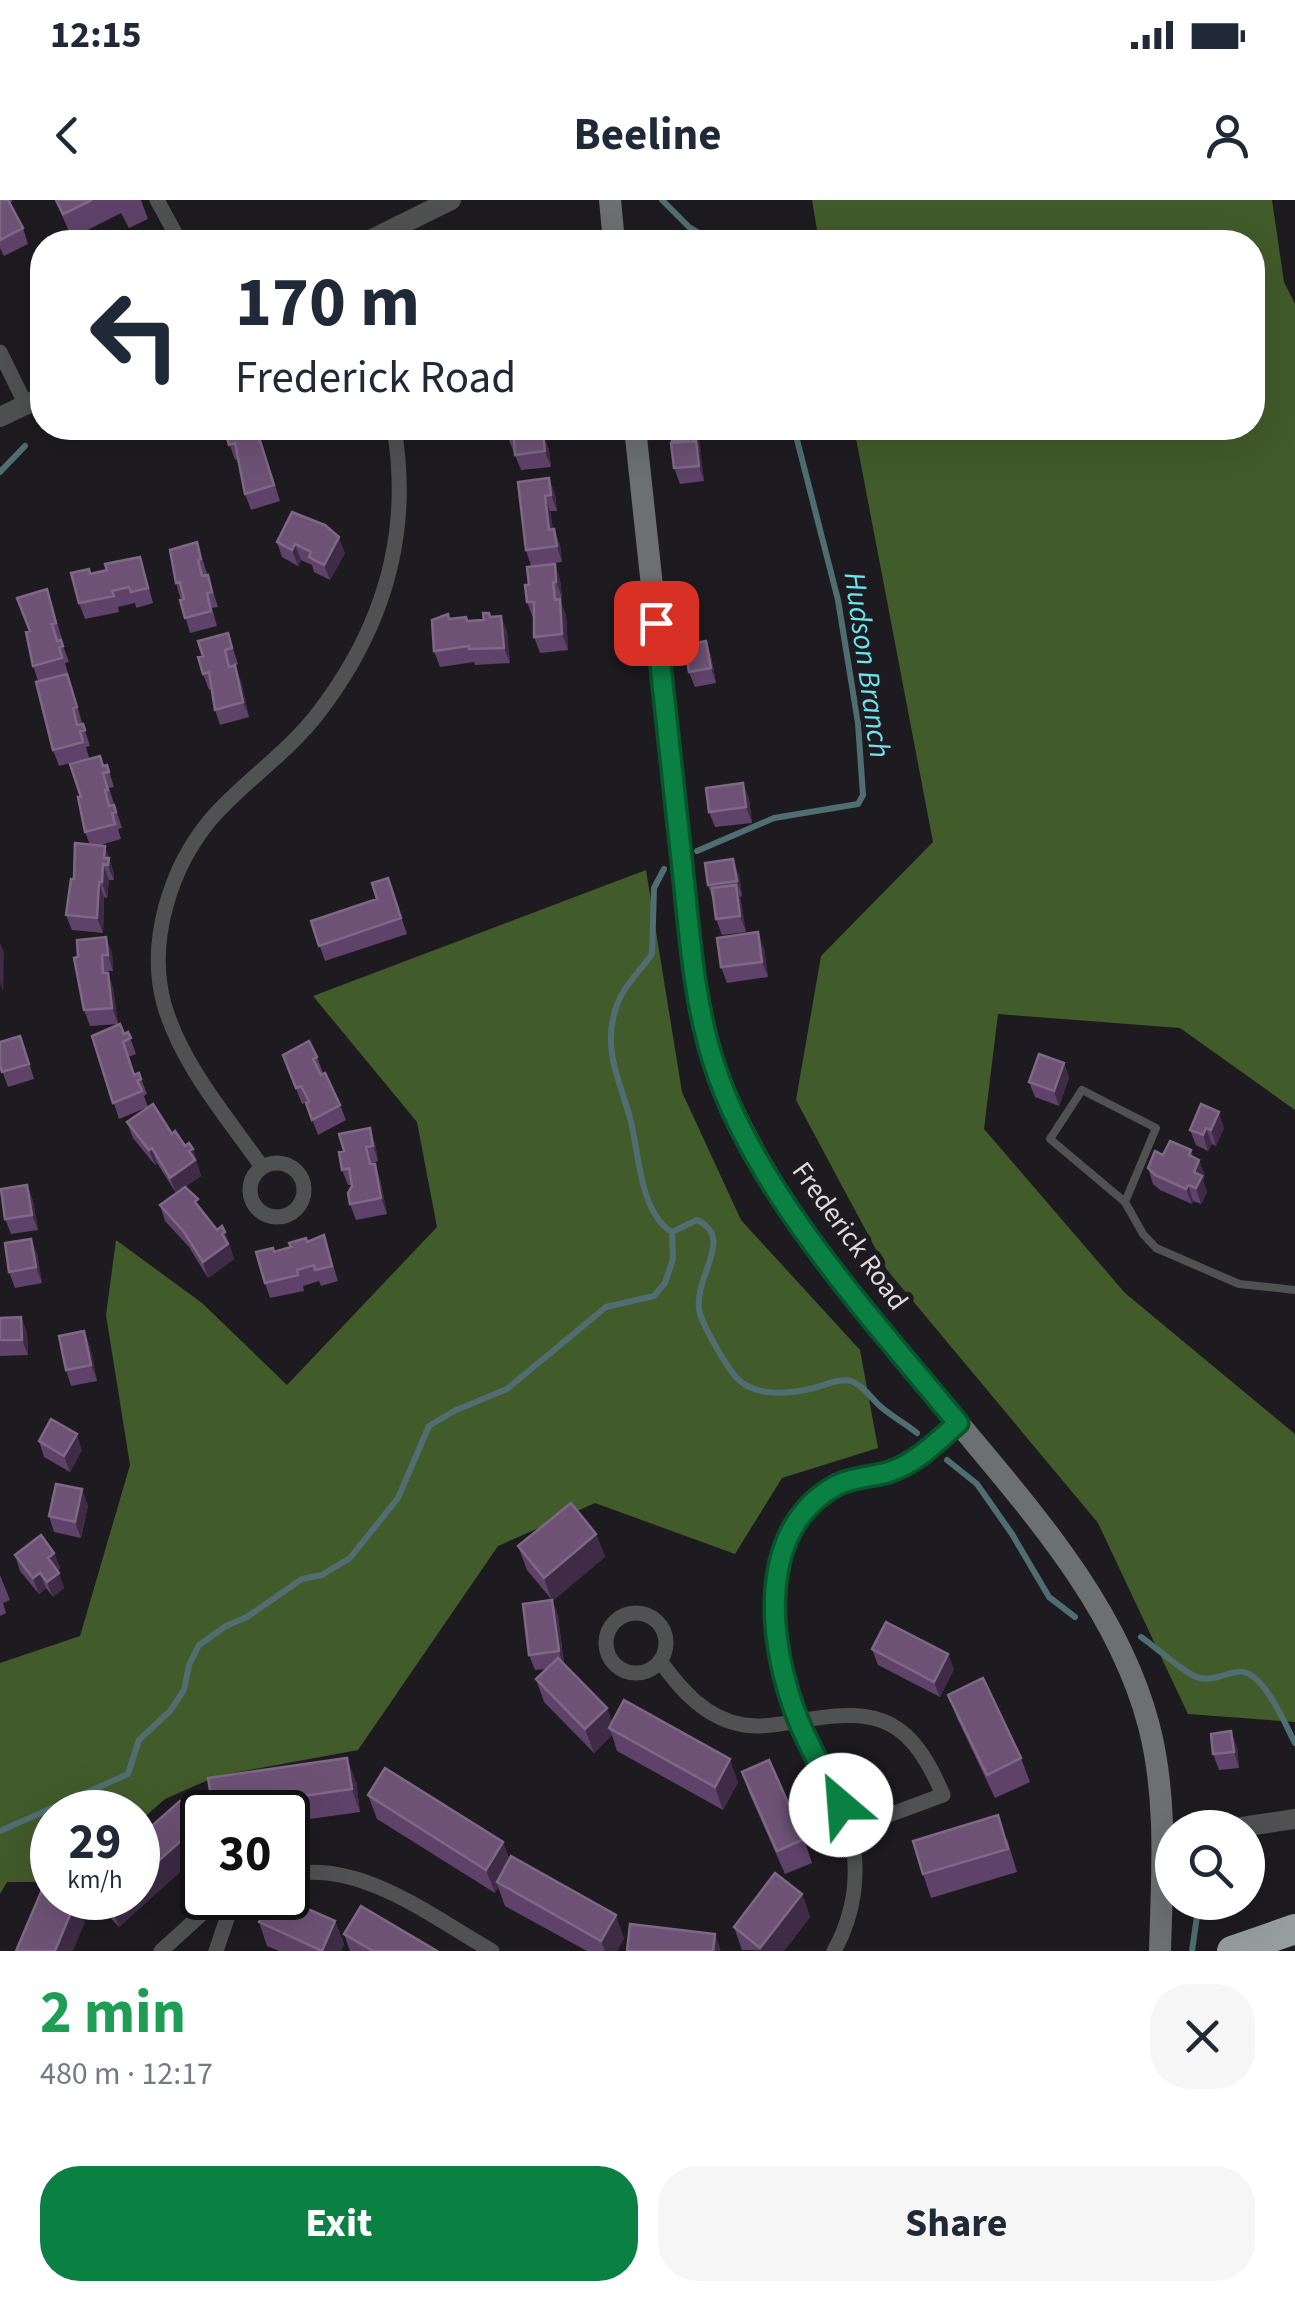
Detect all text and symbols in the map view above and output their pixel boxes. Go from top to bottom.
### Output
text: 12:15 [50,8,142,62]
text: Beeline [573,103,722,167]
icon: back [40,108,95,163]
icon: person [1200,108,1255,163]
text: 170 m [235,253,420,353]
icon: left [70,270,200,400]
text: Frederick Road [235,346,516,410]
water label: Hudson Branch [833,569,901,761]
pin [614,581,699,666]
icon: arrive [629,596,684,651]
street label: Frederick Road [782,1153,918,1319]
position arrow [789,1753,893,1857]
speed limit sign: 30 [180,1790,310,1920]
text: 29 [69,1807,121,1878]
map controls [1155,1810,1265,1920]
button: search [1155,1810,1265,1920]
text: km/h [67,1862,123,1898]
text: 2 min [40,1971,186,2056]
button: close [1150,1984,1255,2089]
text: 480 m · 12:17 [40,2051,213,2097]
button: Exit [40,2166,638,2281]
button: Share [658,2166,1255,2281]

